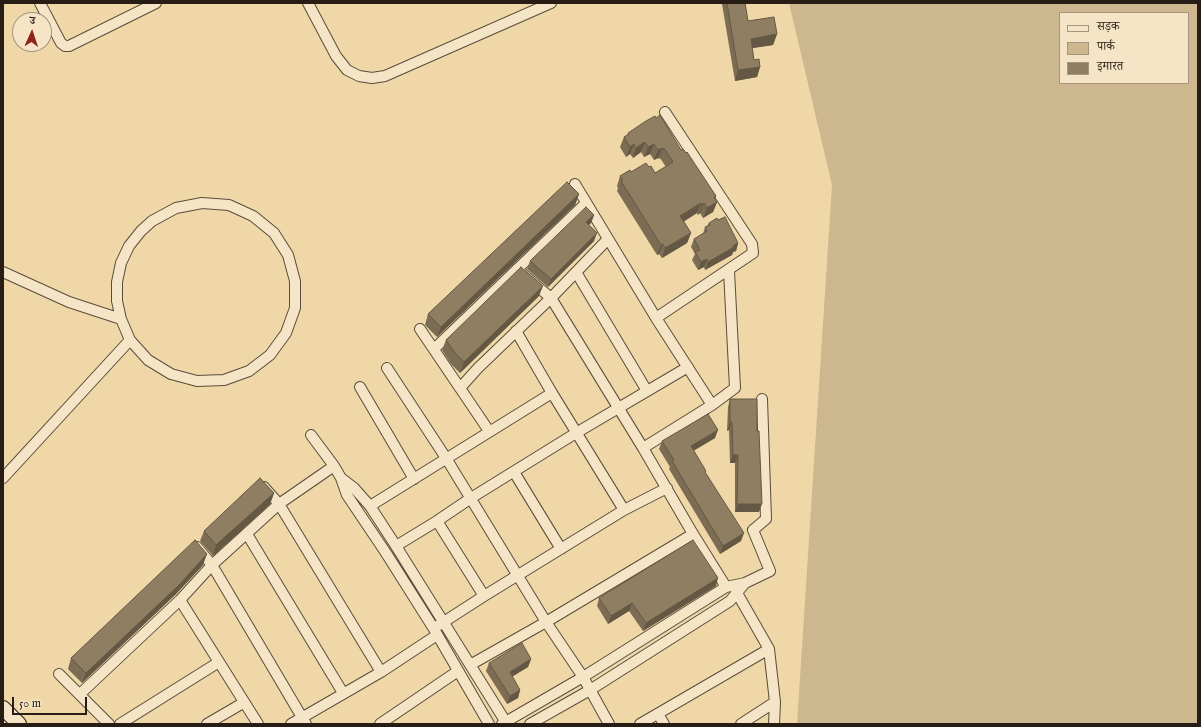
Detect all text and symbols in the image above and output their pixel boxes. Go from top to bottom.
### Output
north arrow [12,12,52,52]
legend [1059,12,1189,84]
text: उ [29,14,36,28]
text: सड़क [1097,19,1120,34]
text: पार्क [1097,39,1115,54]
text: इमारत [1097,59,1123,74]
scale bar [14,689,89,715]
text: 50 m [19,696,41,711]

